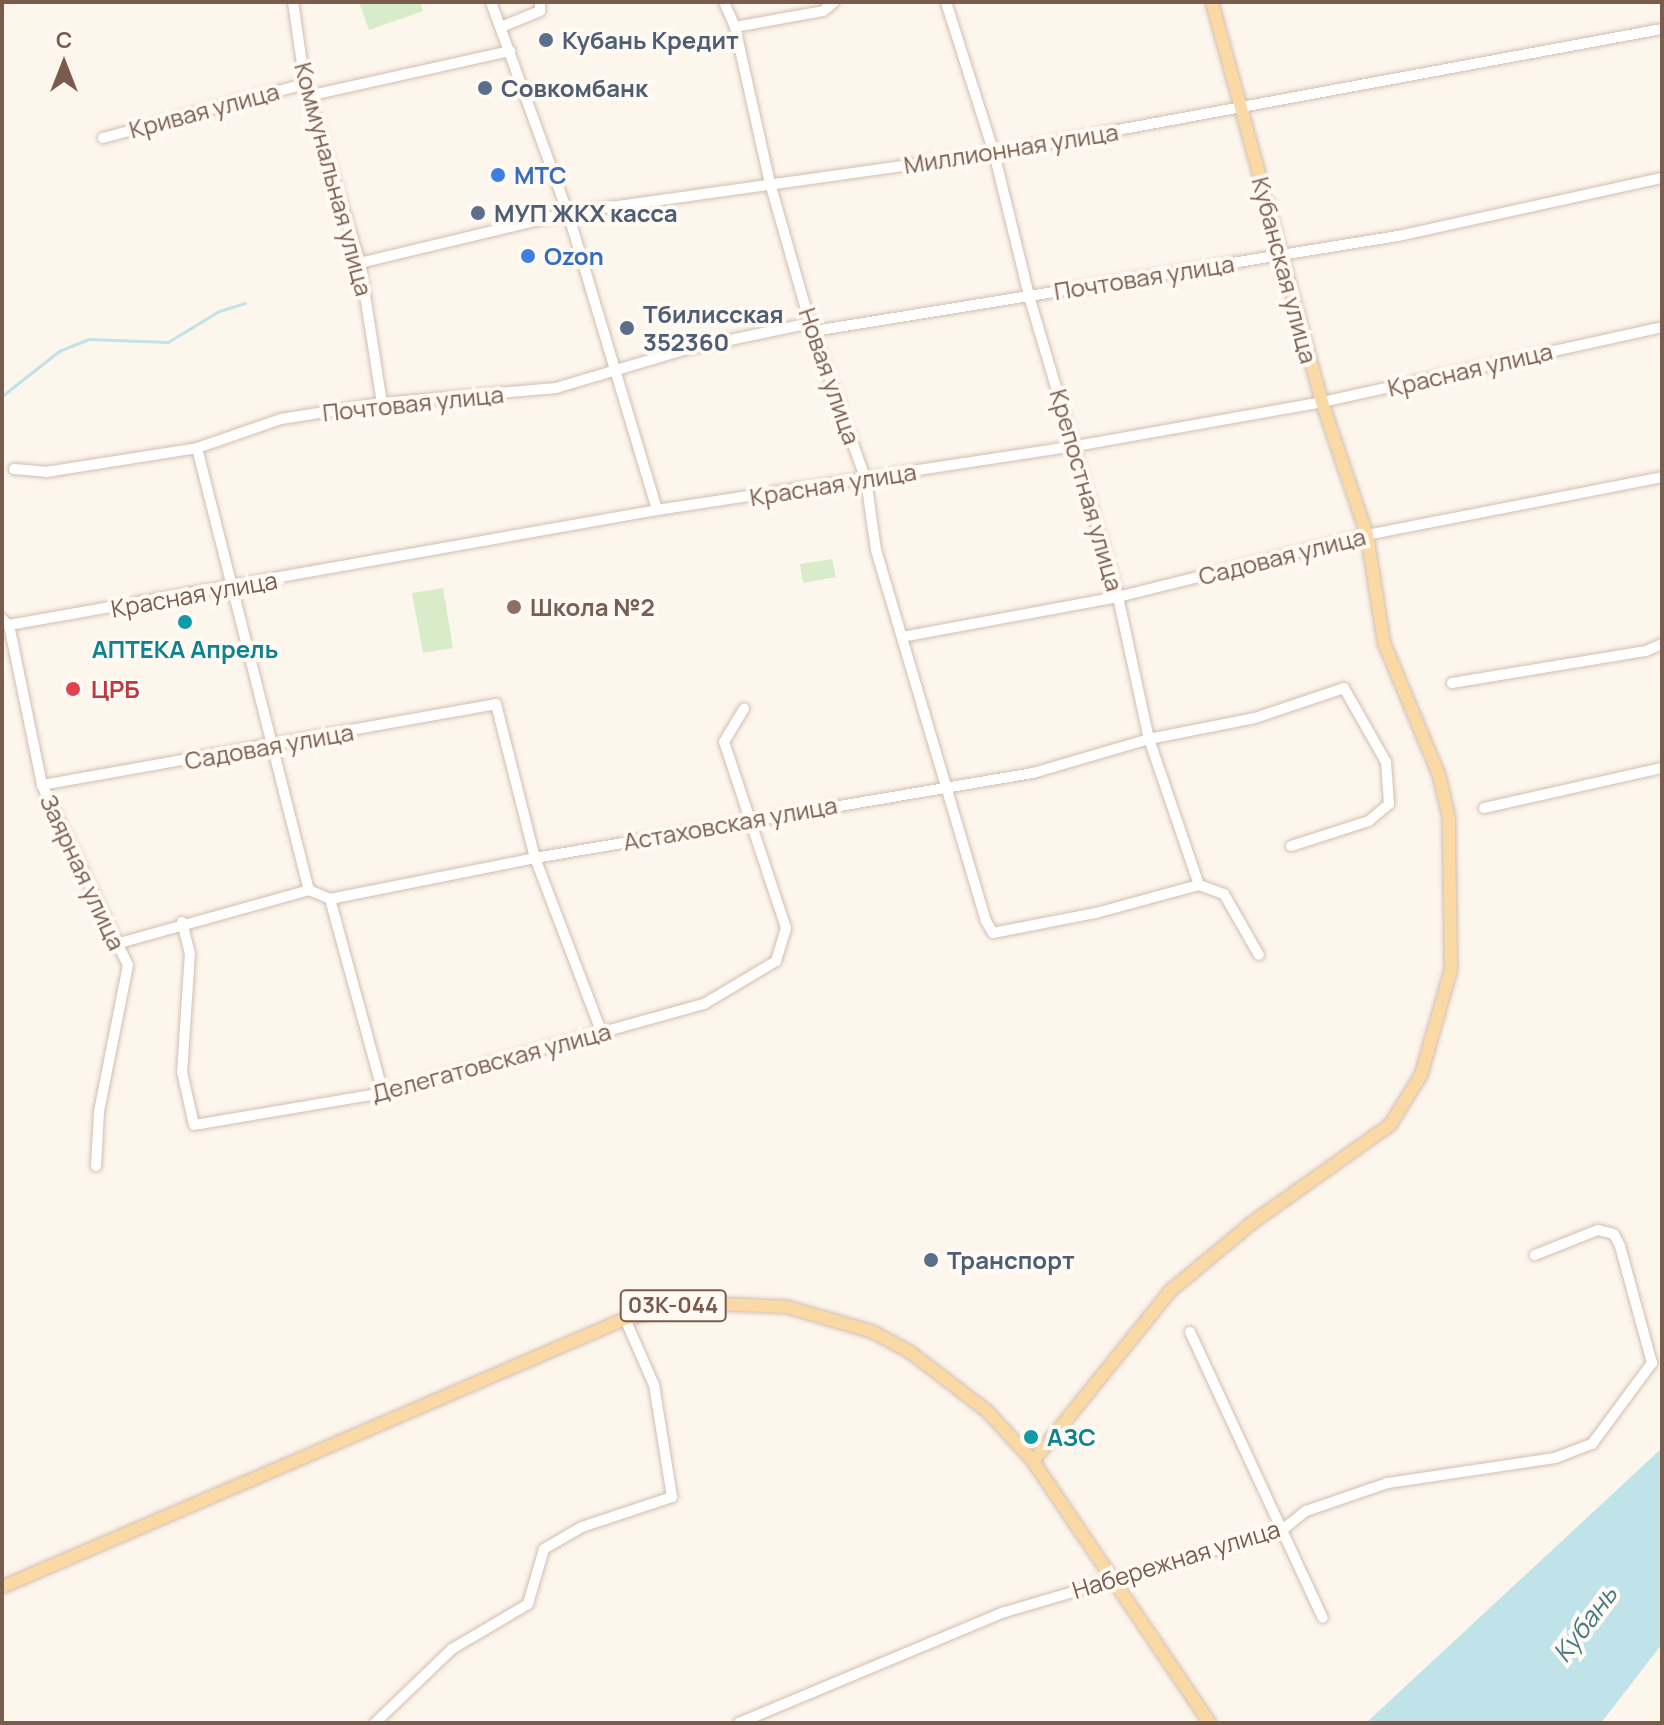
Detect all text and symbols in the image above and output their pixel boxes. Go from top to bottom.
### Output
north arrow [24,24,104,104]
text: С [56,25,72,55]
place label: Кубань Кредит [562,26,739,54]
marker: Кубань Кредит [537,31,555,49]
street label: Коммунальная улица [289,59,379,299]
place label: Совкомбанк [501,74,648,102]
street label: Кривая улица [126,76,282,144]
marker: Совкомбанк [476,79,494,97]
street label: Миллионная улица [902,117,1120,179]
place label: МТС [514,161,567,189]
marker: МТС [489,166,507,184]
street label: Кубанская улица [1246,174,1324,366]
place label: МУП ЖКХ касса [494,199,678,227]
marker: МУП ЖКХ касса [469,204,487,222]
place label: Ozon [544,242,604,270]
marker: Ozon [519,247,537,265]
street label: Почтовая улица [1052,249,1236,305]
place label: Тбилисская 352360 [643,300,784,356]
street label: Новая улица [793,304,867,448]
marker: Тбилисская 352360 [618,319,636,337]
street label: Красная улица [1385,336,1555,402]
street label: Почтовая улица [321,379,505,427]
street label: Крепостная улица [1044,386,1130,594]
street label: Красная улица [748,457,918,511]
street label: Садовая улица [1196,521,1368,591]
street label: Красная улица [109,565,279,623]
place label: Школа №2 [530,593,655,621]
marker: Школа №2 [505,598,523,616]
marker: АПТЕКА Апрель [176,613,194,631]
place label: АПТЕКА Апрель [92,635,278,663]
place label: ЦРБ [91,675,140,703]
marker: ЦРБ [62,678,84,700]
street label: Садовая улица [182,717,356,775]
street label: Заярная улица [34,790,132,954]
street label: Астаховская улица [621,790,839,856]
street label: Делегатовская улица [368,1016,614,1108]
place label: Транспорт [947,1246,1075,1274]
marker: Транспорт [922,1251,940,1269]
road number: 03К-044 [619,1288,727,1324]
place label: АЗС [1047,1423,1096,1451]
marker: АЗС [1022,1428,1040,1446]
street label: Набережная улица [1069,1514,1283,1604]
water label: Кубань [1546,1580,1624,1668]

